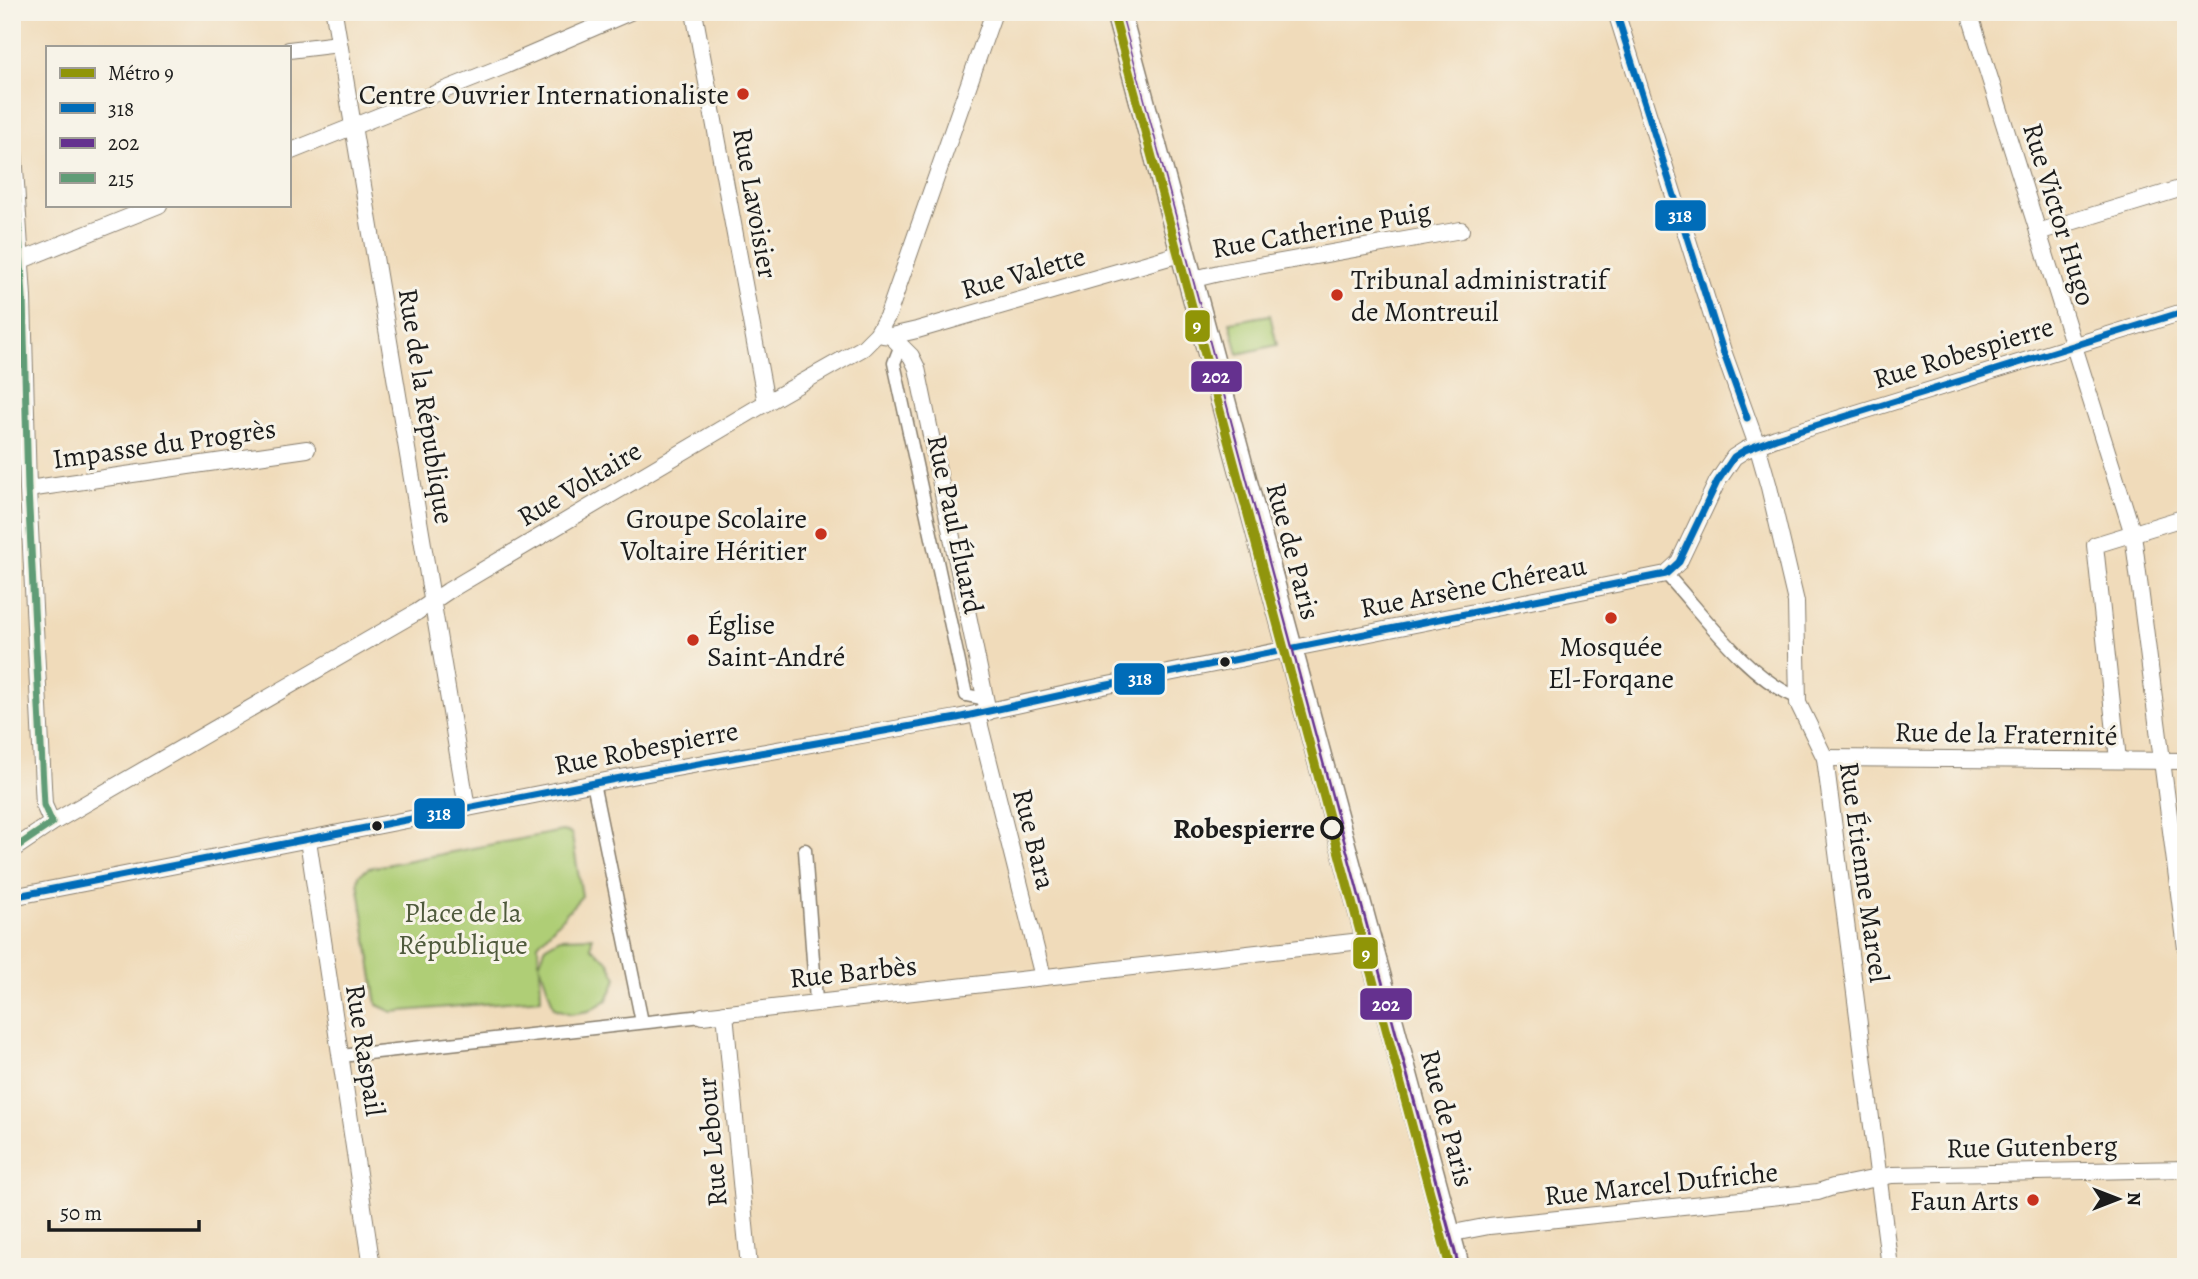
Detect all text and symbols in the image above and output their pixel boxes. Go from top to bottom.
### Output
legend [46,46,290,206]
text: Métro 9 [108,59,174,87]
place label: Centre Ouvrier Internationaliste [359,76,729,114]
marker: Centre Ouvrier Internationaliste [735,86,751,102]
text: 318 [108,95,134,123]
street label: Rue Victor Hugo [2013,118,2105,310]
street label: Rue Lavoisier [723,125,787,282]
text: 202 [108,129,139,157]
text: 215 [108,165,134,193]
street label: Rue Catherine Puig [1209,192,1433,268]
line badge: 318 [1654,199,1707,232]
text: 318 [1668,203,1692,229]
street label: Rue Valette [957,237,1090,309]
place label: Tribunal administratif de Montreuil [1351,261,1611,331]
street label: Rue de la République [389,286,463,527]
marker: Tribunal administratif de Montreuil [1329,287,1345,303]
street label: Rue Robespierre [1868,307,2058,398]
line badge: 9 [1184,309,1211,343]
text: 9 [1193,313,1202,339]
line badge: 202 [1190,360,1243,393]
text: 202 [1202,364,1230,390]
street label: Impasse du Progrès [50,410,278,478]
street label: Rue Paul Éluard [918,431,993,618]
street label: Rue Voltaire [510,432,649,536]
street label: Rue de Paris [1257,479,1330,624]
place label: Groupe Scolaire Voltaire Héritier [619,500,807,570]
marker: Groupe Scolaire Voltaire Héritier [813,526,829,542]
street label: Rue Arsène Chéreau [1357,546,1590,628]
place label: Église Saint-André [707,606,845,676]
marker: Mosquée El-Forqane [1603,610,1619,626]
place label: Mosquée El-Forqane [1548,628,1674,698]
marker: Église Saint-André [685,632,701,648]
unlabelled marker [1218,655,1232,669]
line badge: 318 [1113,662,1166,696]
text: 318 [1128,666,1152,692]
street label: Rue Robespierre [551,712,741,784]
street label: Rue de la Fraternité [1894,713,2118,755]
street label: Rue Étienne Marcel [1830,759,1898,985]
street label: Rue Bara [1003,785,1065,894]
line badge: 318 [413,797,466,830]
text: 318 [427,801,451,827]
place label: Robespierre [1173,810,1315,848]
marker: Robespierre [1321,817,1343,839]
unlabelled marker [370,819,384,833]
park label: Place de la République [398,894,528,964]
line badge: 9 [1352,936,1379,970]
text: 9 [1362,941,1371,967]
street label: Rue Barbès [787,946,919,998]
street label: Rue Raspail [336,982,394,1119]
line badge: 202 [1359,987,1413,1021]
text: 202 [1372,992,1400,1018]
street label: Rue de Paris [1411,1046,1484,1191]
street label: Rue Lebour [687,1075,737,1208]
street label: Rue Gutenberg [1946,1127,2118,1167]
street label: Rue Marcel Dufriche [1542,1153,1780,1215]
north arrow [2082,1164,2152,1234]
place label: Faun Arts [1910,1182,2019,1220]
scale bar [49,1188,200,1232]
marker: Faun Arts [2025,1192,2041,1208]
text: N [2121,1192,2147,1206]
text: 50 m [60,1199,102,1227]

